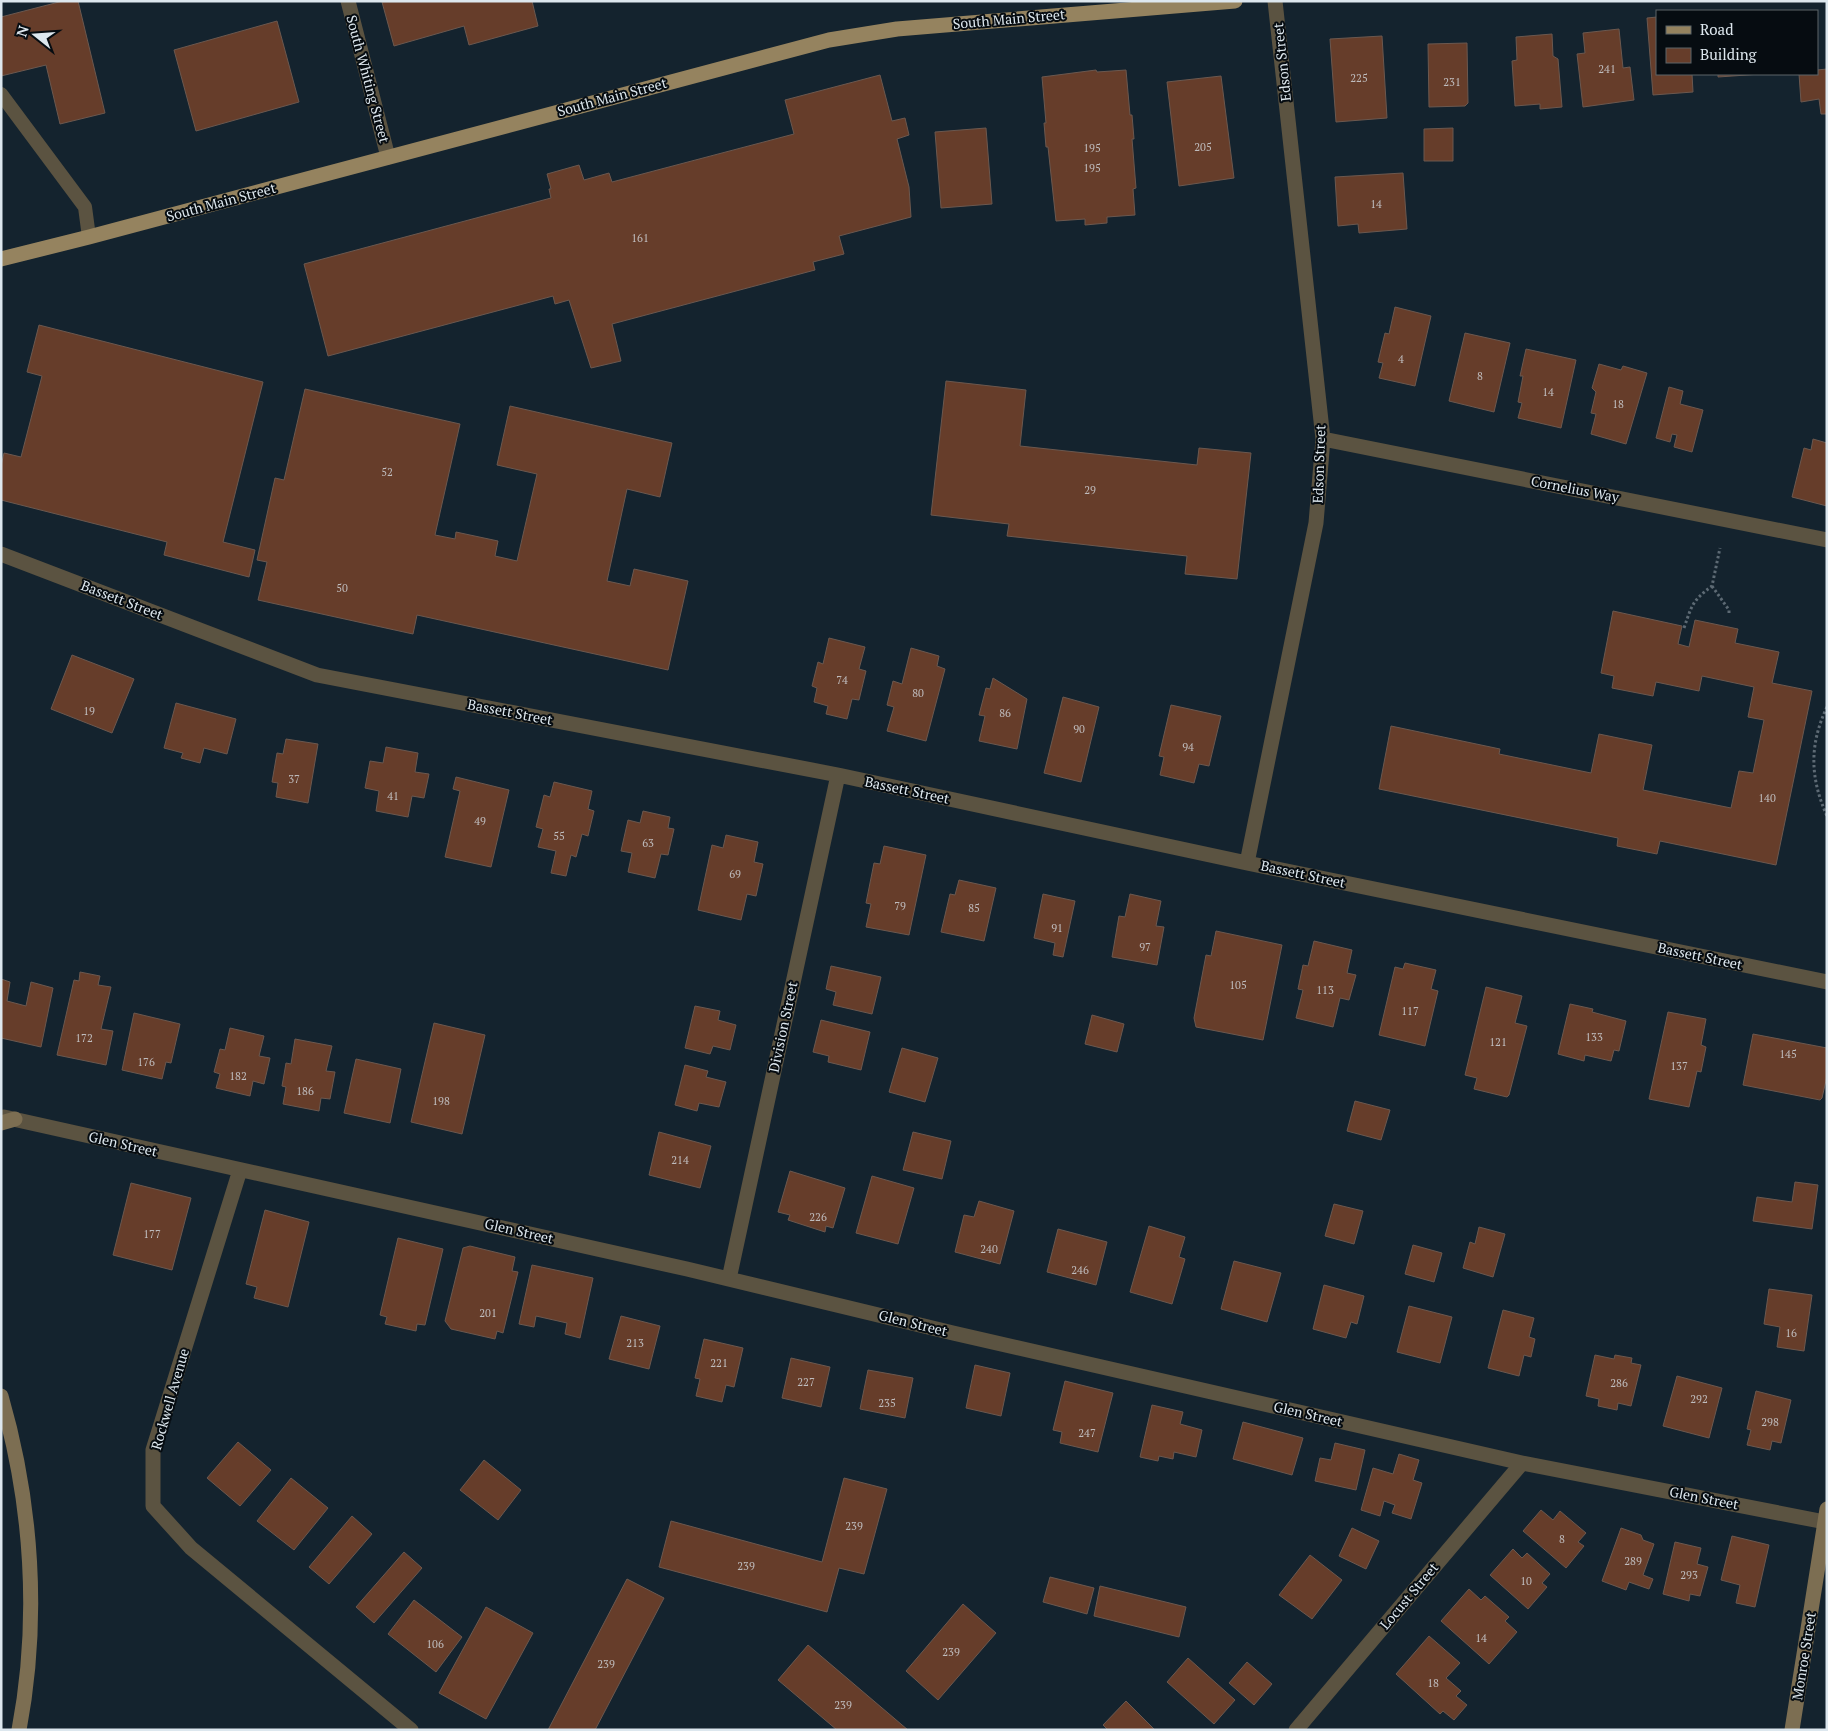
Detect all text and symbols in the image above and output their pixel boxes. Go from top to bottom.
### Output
street label: South Main Street [952,4,1067,33]
north arrow [10,10,60,60]
legend [1656,10,1818,75]
street label: South Whiting Street [342,13,395,146]
text: Road [1700,19,1733,39]
street label: Edson Street [1268,21,1295,102]
text: N [11,23,33,39]
text: Building [1700,44,1758,64]
house number: 241 [1598,62,1616,76]
house number: 225 [1350,71,1368,85]
street label: South Main Street [555,73,669,120]
house number: 231 [1443,75,1461,89]
house number: 205 [1194,140,1212,154]
house number: 195 [1083,141,1101,155]
house number: 195 [1083,161,1101,175]
street label: South Main Street [164,178,278,225]
house number: 14 [1370,197,1382,211]
house number: 161 [631,231,649,245]
house number: 4 [1398,352,1404,366]
house number: 8 [1477,369,1483,383]
house number: 14 [1542,385,1554,399]
house number: 18 [1612,397,1624,411]
street label: Edson Street [1308,423,1329,504]
house number: 52 [381,465,393,479]
street label: Cornelius Way [1529,471,1622,507]
house number: 29 [1084,483,1096,497]
street label: Bassett Street [79,575,166,624]
house number: 50 [336,581,348,595]
house number: 74 [836,673,848,687]
house number: 80 [912,686,924,700]
street label: Bassett Street [466,694,555,729]
house number: 19 [83,704,95,718]
house number: 86 [999,706,1011,720]
house number: 90 [1073,722,1085,736]
house number: 94 [1182,740,1194,754]
street label: Bassett Street [863,771,952,808]
house number: 37 [288,772,300,786]
house number: 41 [387,789,399,803]
house number: 140 [1758,791,1776,805]
house number: 49 [474,814,486,828]
house number: 55 [553,829,565,843]
house number: 63 [642,836,654,850]
street label: Bassett Street [1259,855,1348,892]
house number: 69 [729,867,741,881]
house number: 79 [894,899,906,913]
house number: 85 [968,901,980,915]
house number: 91 [1051,921,1063,935]
street label: Bassett Street [1656,937,1745,974]
house number: 97 [1139,940,1151,954]
house number: 105 [1229,978,1247,992]
street label: Division Street [764,979,802,1074]
house number: 113 [1316,983,1334,997]
house number: 117 [1401,1004,1419,1018]
house number: 133 [1585,1030,1603,1044]
house number: 172 [75,1031,93,1045]
house number: 121 [1489,1035,1507,1049]
house number: 145 [1779,1047,1797,1061]
house number: 176 [137,1055,155,1069]
house number: 137 [1670,1059,1688,1073]
house number: 182 [229,1069,247,1083]
house number: 186 [296,1084,314,1098]
house number: 198 [432,1094,450,1108]
street label: Glen Street [87,1126,160,1161]
house number: 214 [671,1153,689,1167]
house number: 226 [809,1210,827,1224]
street label: Glen Street [483,1213,556,1248]
house number: 177 [143,1227,161,1241]
house number: 240 [980,1242,998,1256]
house number: 246 [1071,1263,1089,1277]
street label: Glen Street [877,1305,950,1340]
house number: 201 [479,1306,497,1320]
house number: 16 [1785,1326,1797,1340]
house number: 213 [626,1336,644,1350]
street label: Rockwell Avenue [146,1346,193,1452]
house number: 221 [710,1356,728,1370]
house number: 227 [797,1375,815,1389]
house number: 286 [1610,1376,1628,1390]
house number: 292 [1690,1392,1708,1406]
house number: 235 [878,1396,896,1410]
street label: Glen Street [1272,1396,1345,1431]
house number: 298 [1761,1415,1779,1429]
house number: 247 [1078,1426,1096,1440]
street label: Glen Street [1668,1482,1741,1514]
house number: 239 [845,1519,863,1533]
house number: 8 [1559,1532,1565,1546]
house number: 289 [1624,1554,1642,1568]
street label: Locust Street [1375,1558,1443,1633]
house number: 239 [737,1559,755,1573]
house number: 293 [1680,1568,1698,1582]
house number: 10 [1520,1574,1532,1588]
street label: Monroe Street [1787,1610,1820,1701]
house number: 14 [1475,1631,1487,1645]
house number: 106 [426,1637,444,1651]
house number: 239 [942,1645,960,1659]
house number: 239 [597,1657,615,1671]
house number: 18 [1427,1676,1439,1690]
house number: 239 [834,1698,852,1712]

